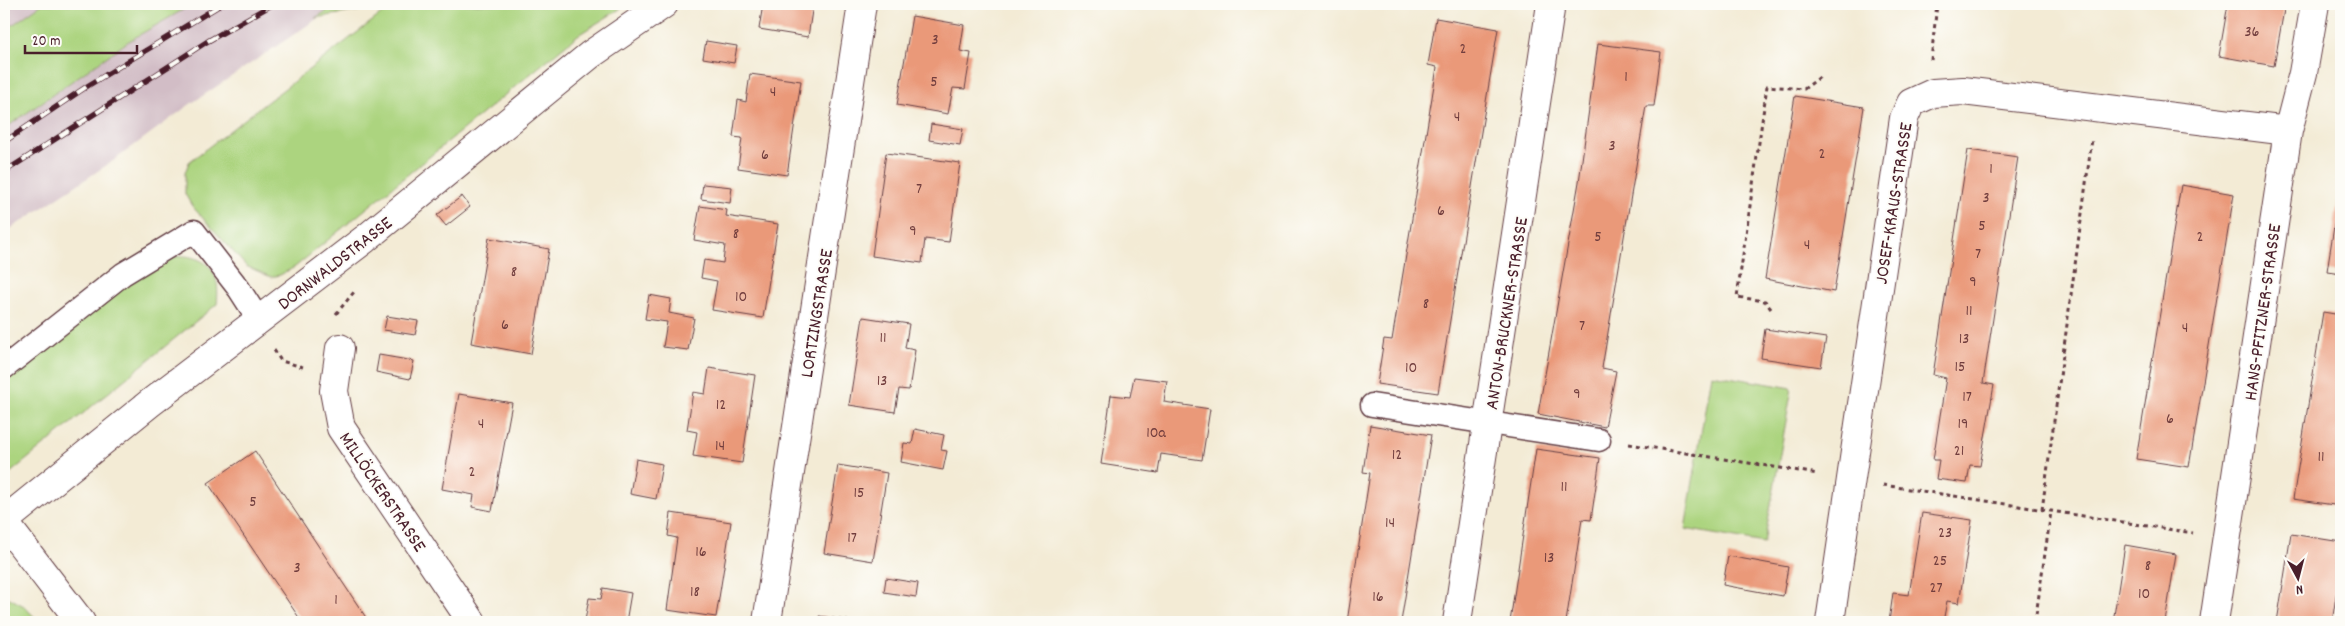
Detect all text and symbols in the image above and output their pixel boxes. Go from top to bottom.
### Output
house number: 36 [2245,21,2260,44]
scale bar [25,22,138,54]
house number: 3 [931,29,939,52]
text: 20 m [32,31,60,53]
house number: 2 [1460,38,1467,61]
house number: 1 [1624,66,1628,89]
house number: 5 [930,71,938,94]
house number: 4 [770,81,776,104]
house number: 4 [1454,106,1460,129]
street label: JOSEF-KRAUS-STRASSE [1869,120,1922,286]
house number: 3 [1608,135,1616,158]
house number: 2 [1819,143,1826,166]
house number: 6 [761,144,769,167]
house number: 1 [1989,158,1993,181]
house number: 7 [916,178,922,201]
house number: 3 [1982,187,1990,210]
house number: 6 [1437,200,1445,223]
street label: DORNWALDSTRASSE [273,211,400,318]
street label: ANTON-BRUCKNER-STRASSE [1480,215,1537,412]
house number: 5 [1978,215,1986,238]
house number: 9 [909,220,917,243]
street label: HANS-PFITZNER-STRASSE [2239,222,2290,403]
house number: 8 [733,223,739,246]
house number: 5 [1594,226,1602,249]
house number: 2 [2197,226,2204,249]
house number: 4 [1804,234,1810,257]
house number: 7 [1975,243,1981,266]
street label: LORTZINGSTRASSE [795,247,842,380]
house number: 8 [511,261,517,284]
house number: 9 [1969,271,1977,294]
house number: 10 [735,286,747,309]
house number: 8 [1423,293,1429,316]
house number: 11 [1965,300,1973,323]
house number: 6 [501,314,509,337]
house number: 7 [1579,315,1585,338]
house number: 4 [2182,317,2188,340]
house number: 11 [879,327,887,350]
house number: 13 [1959,328,1969,351]
house number: 15 [1955,356,1965,379]
house number: 10 [1405,357,1417,380]
house number: 13 [877,370,887,393]
house number: 9 [1573,383,1581,406]
house number: 17 [1962,386,1972,409]
house number: 12 [716,394,726,417]
house number: 6 [2166,408,2174,431]
house number: 4 [478,413,484,436]
house number: 19 [1958,413,1968,436]
house number: 10a [1146,422,1166,445]
street label: MILLÖCKERSTRASSE [331,427,432,559]
house number: 14 [715,435,725,458]
house number: 21 [1954,440,1964,463]
house number: 12 [1392,444,1402,467]
house number: 11 [2317,446,2325,469]
house number: 2 [469,461,476,484]
house number: 11 [1560,476,1568,499]
house number: 15 [854,482,864,505]
house number: 5 [249,491,257,514]
house number: 14 [1385,512,1395,535]
house number: 23 [1938,522,1952,545]
house number: 17 [847,527,857,550]
house number: 16 [695,541,707,564]
house number: 13 [1544,547,1554,570]
house number: 25 [1933,550,1947,573]
north arrow [2272,554,2322,604]
house number: 8 [2145,555,2151,578]
house number: 3 [293,557,301,580]
house number: 27 [1929,577,1943,600]
text: N [2295,579,2304,599]
house number: 18 [690,581,700,604]
house number: 10 [2138,583,2150,606]
house number: 16 [1372,586,1384,609]
house number: 1 [334,589,338,612]

